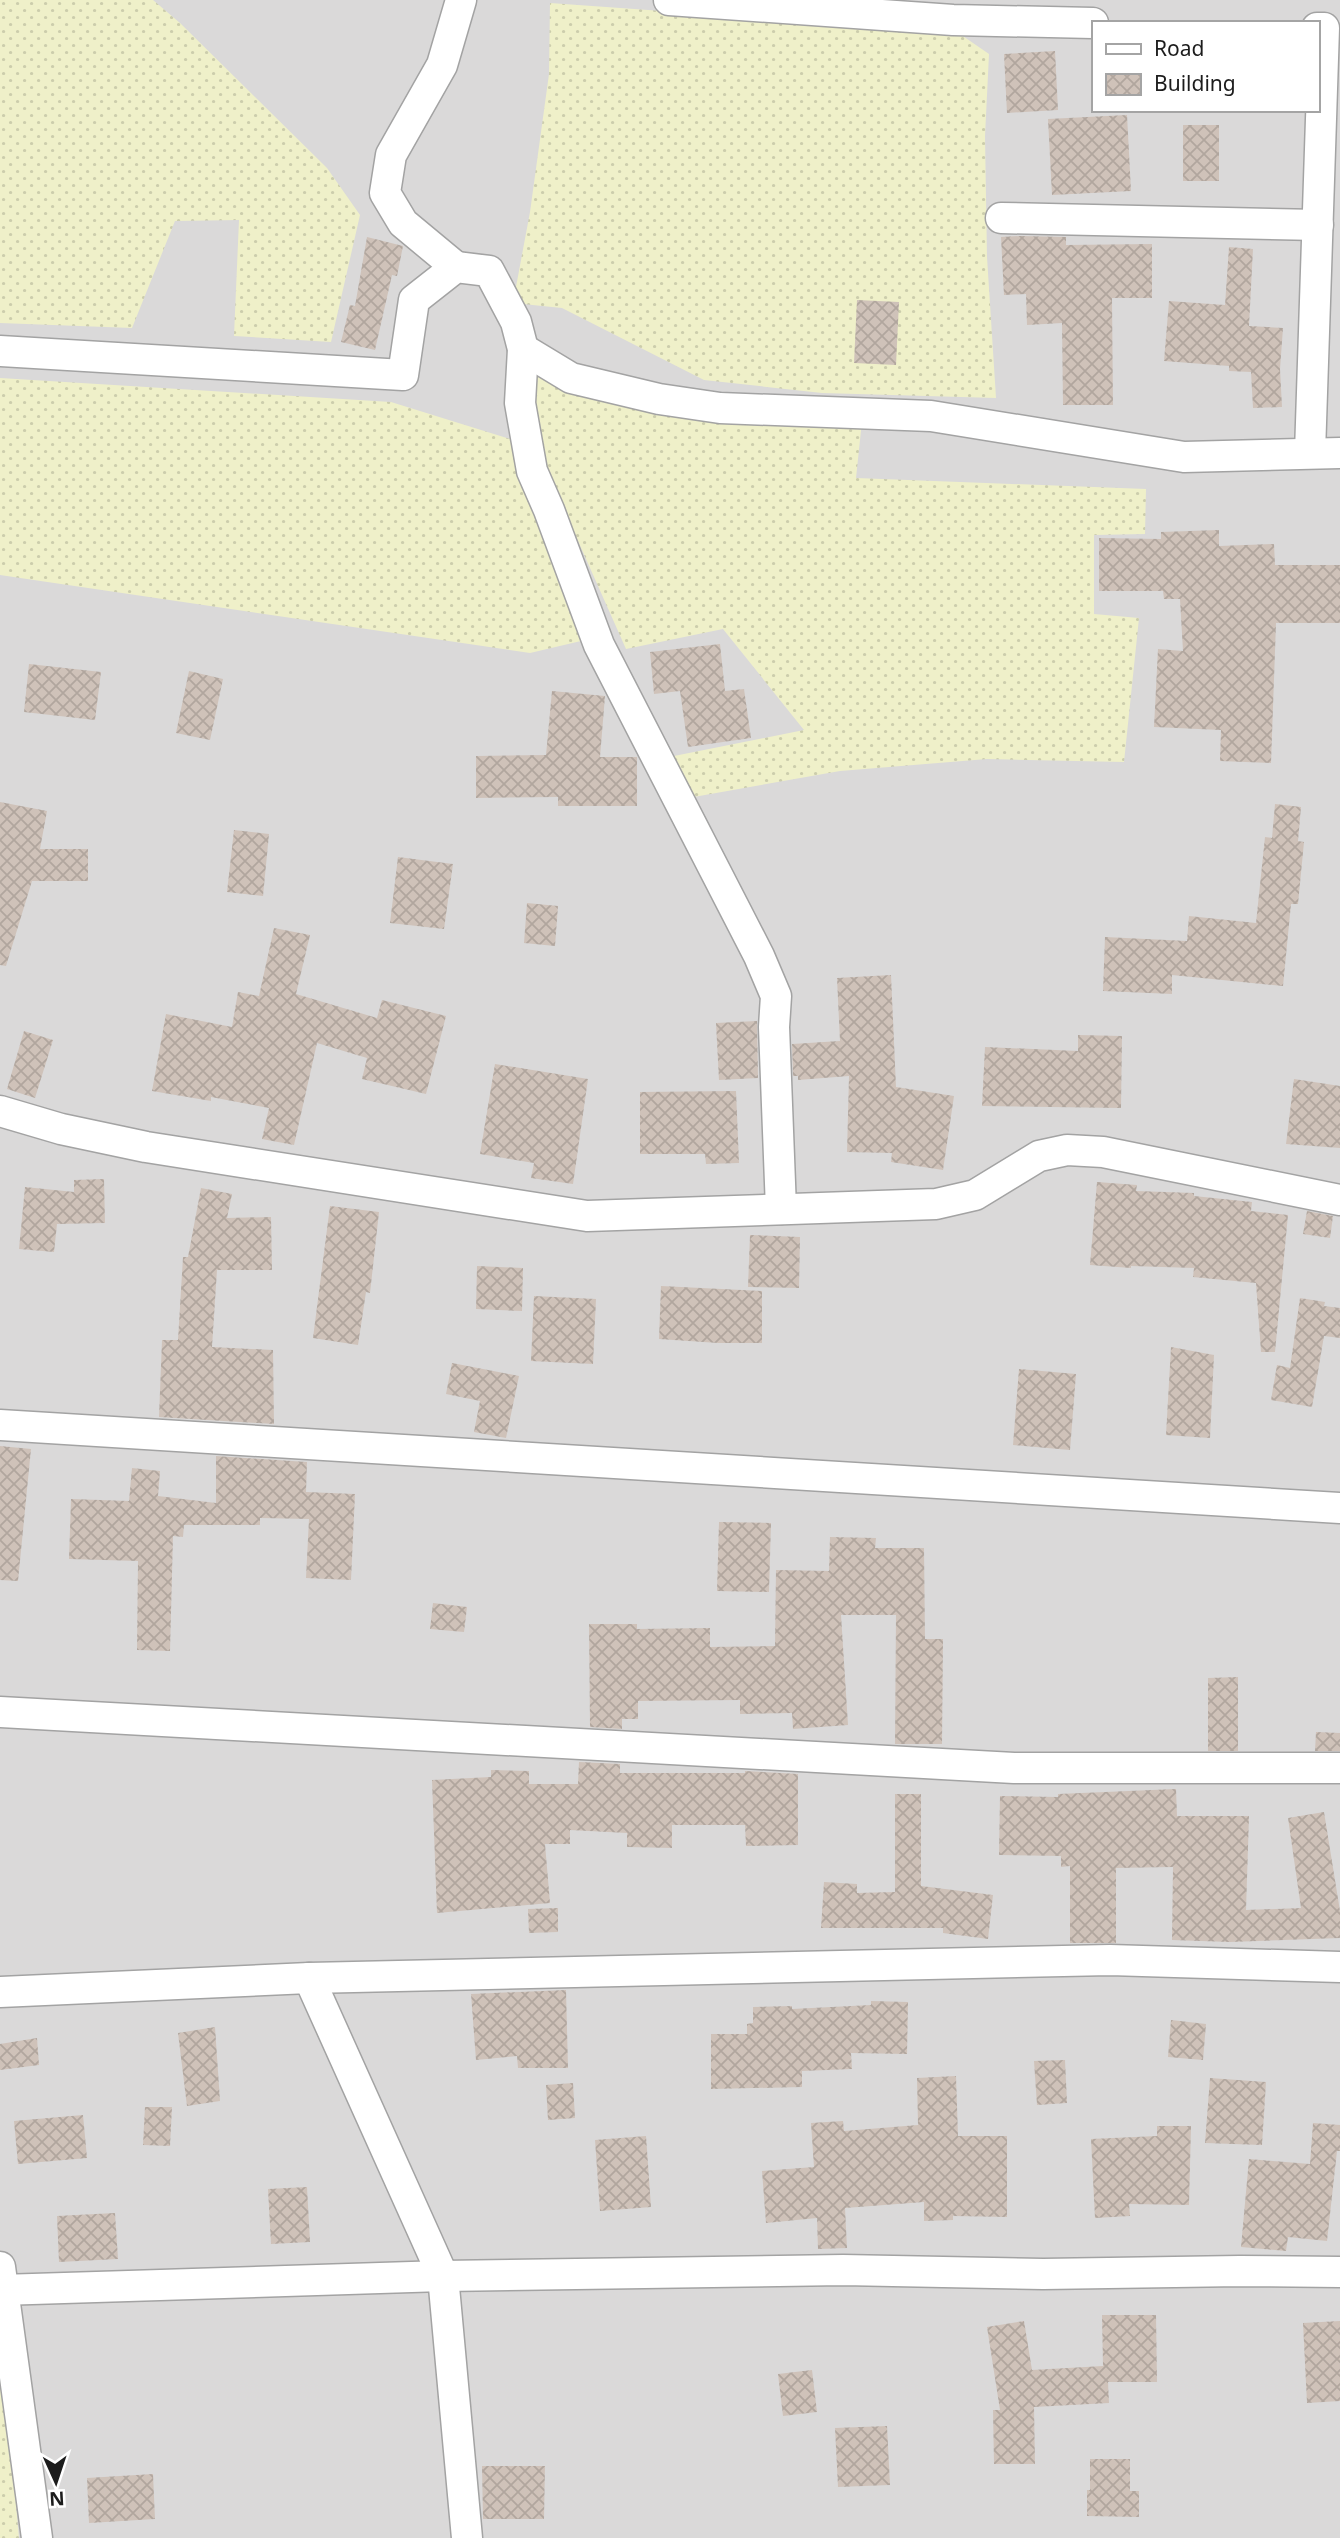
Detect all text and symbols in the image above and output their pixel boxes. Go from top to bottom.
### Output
legend [1092,21,1319,112]
text: Road [1154,34,1204,62]
text: Building [1154,69,1236,97]
north arrow [21,2447,91,2517]
text: N [48,2486,65,2512]

